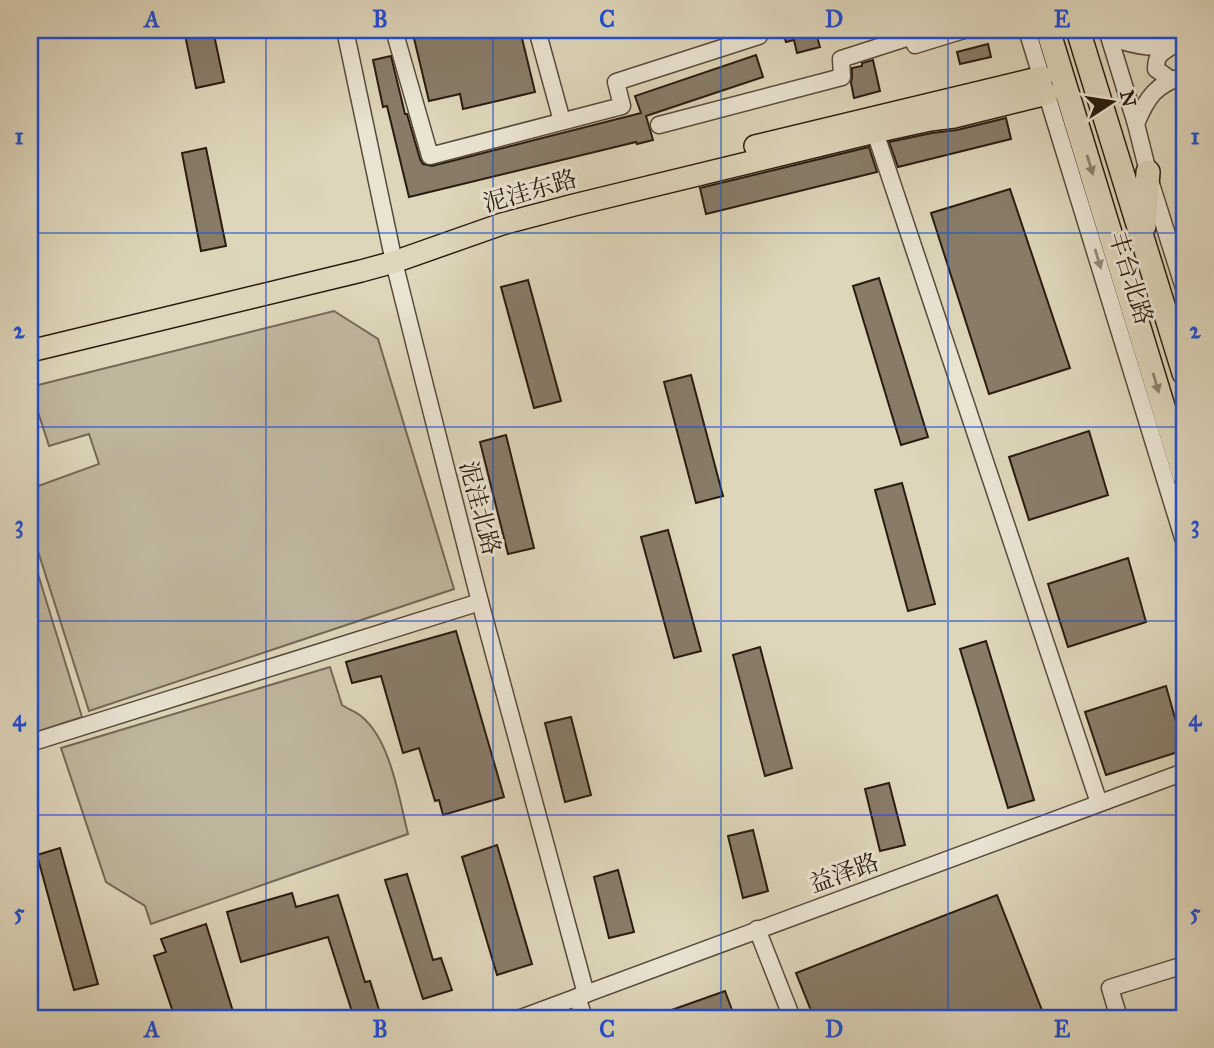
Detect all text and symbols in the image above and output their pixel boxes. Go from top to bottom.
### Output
text: A [142,5,160,33]
text: B [372,5,388,33]
text: C [599,5,615,33]
text: D [825,5,843,33]
text: E [1054,5,1071,33]
north arrow [1078,66,1148,136]
text: N [1115,88,1141,109]
text: 1 [14,122,24,150]
text: 1 [1190,122,1200,150]
one-way arrow [1085,155,1095,176]
street label: 泥洼东路 [480,163,580,219]
street label: 丰台北路 [1103,228,1159,328]
one-way arrow [1093,249,1103,270]
text: 2 [13,316,25,344]
text: 2 [1189,316,1201,344]
one-way arrow [1152,373,1162,394]
street label: 泥洼北路 [453,458,507,558]
text: 3 [14,510,24,539]
text: 3 [1190,510,1200,539]
text: 4 [13,704,27,732]
text: 4 [1189,704,1203,732]
street label: 益泽路 [805,847,883,899]
text: 5 [14,898,25,926]
text: 5 [1190,898,1201,926]
text: A [142,1015,160,1043]
text: B [372,1015,388,1043]
text: C [599,1015,615,1043]
text: D [825,1015,843,1043]
text: E [1054,1015,1071,1043]

